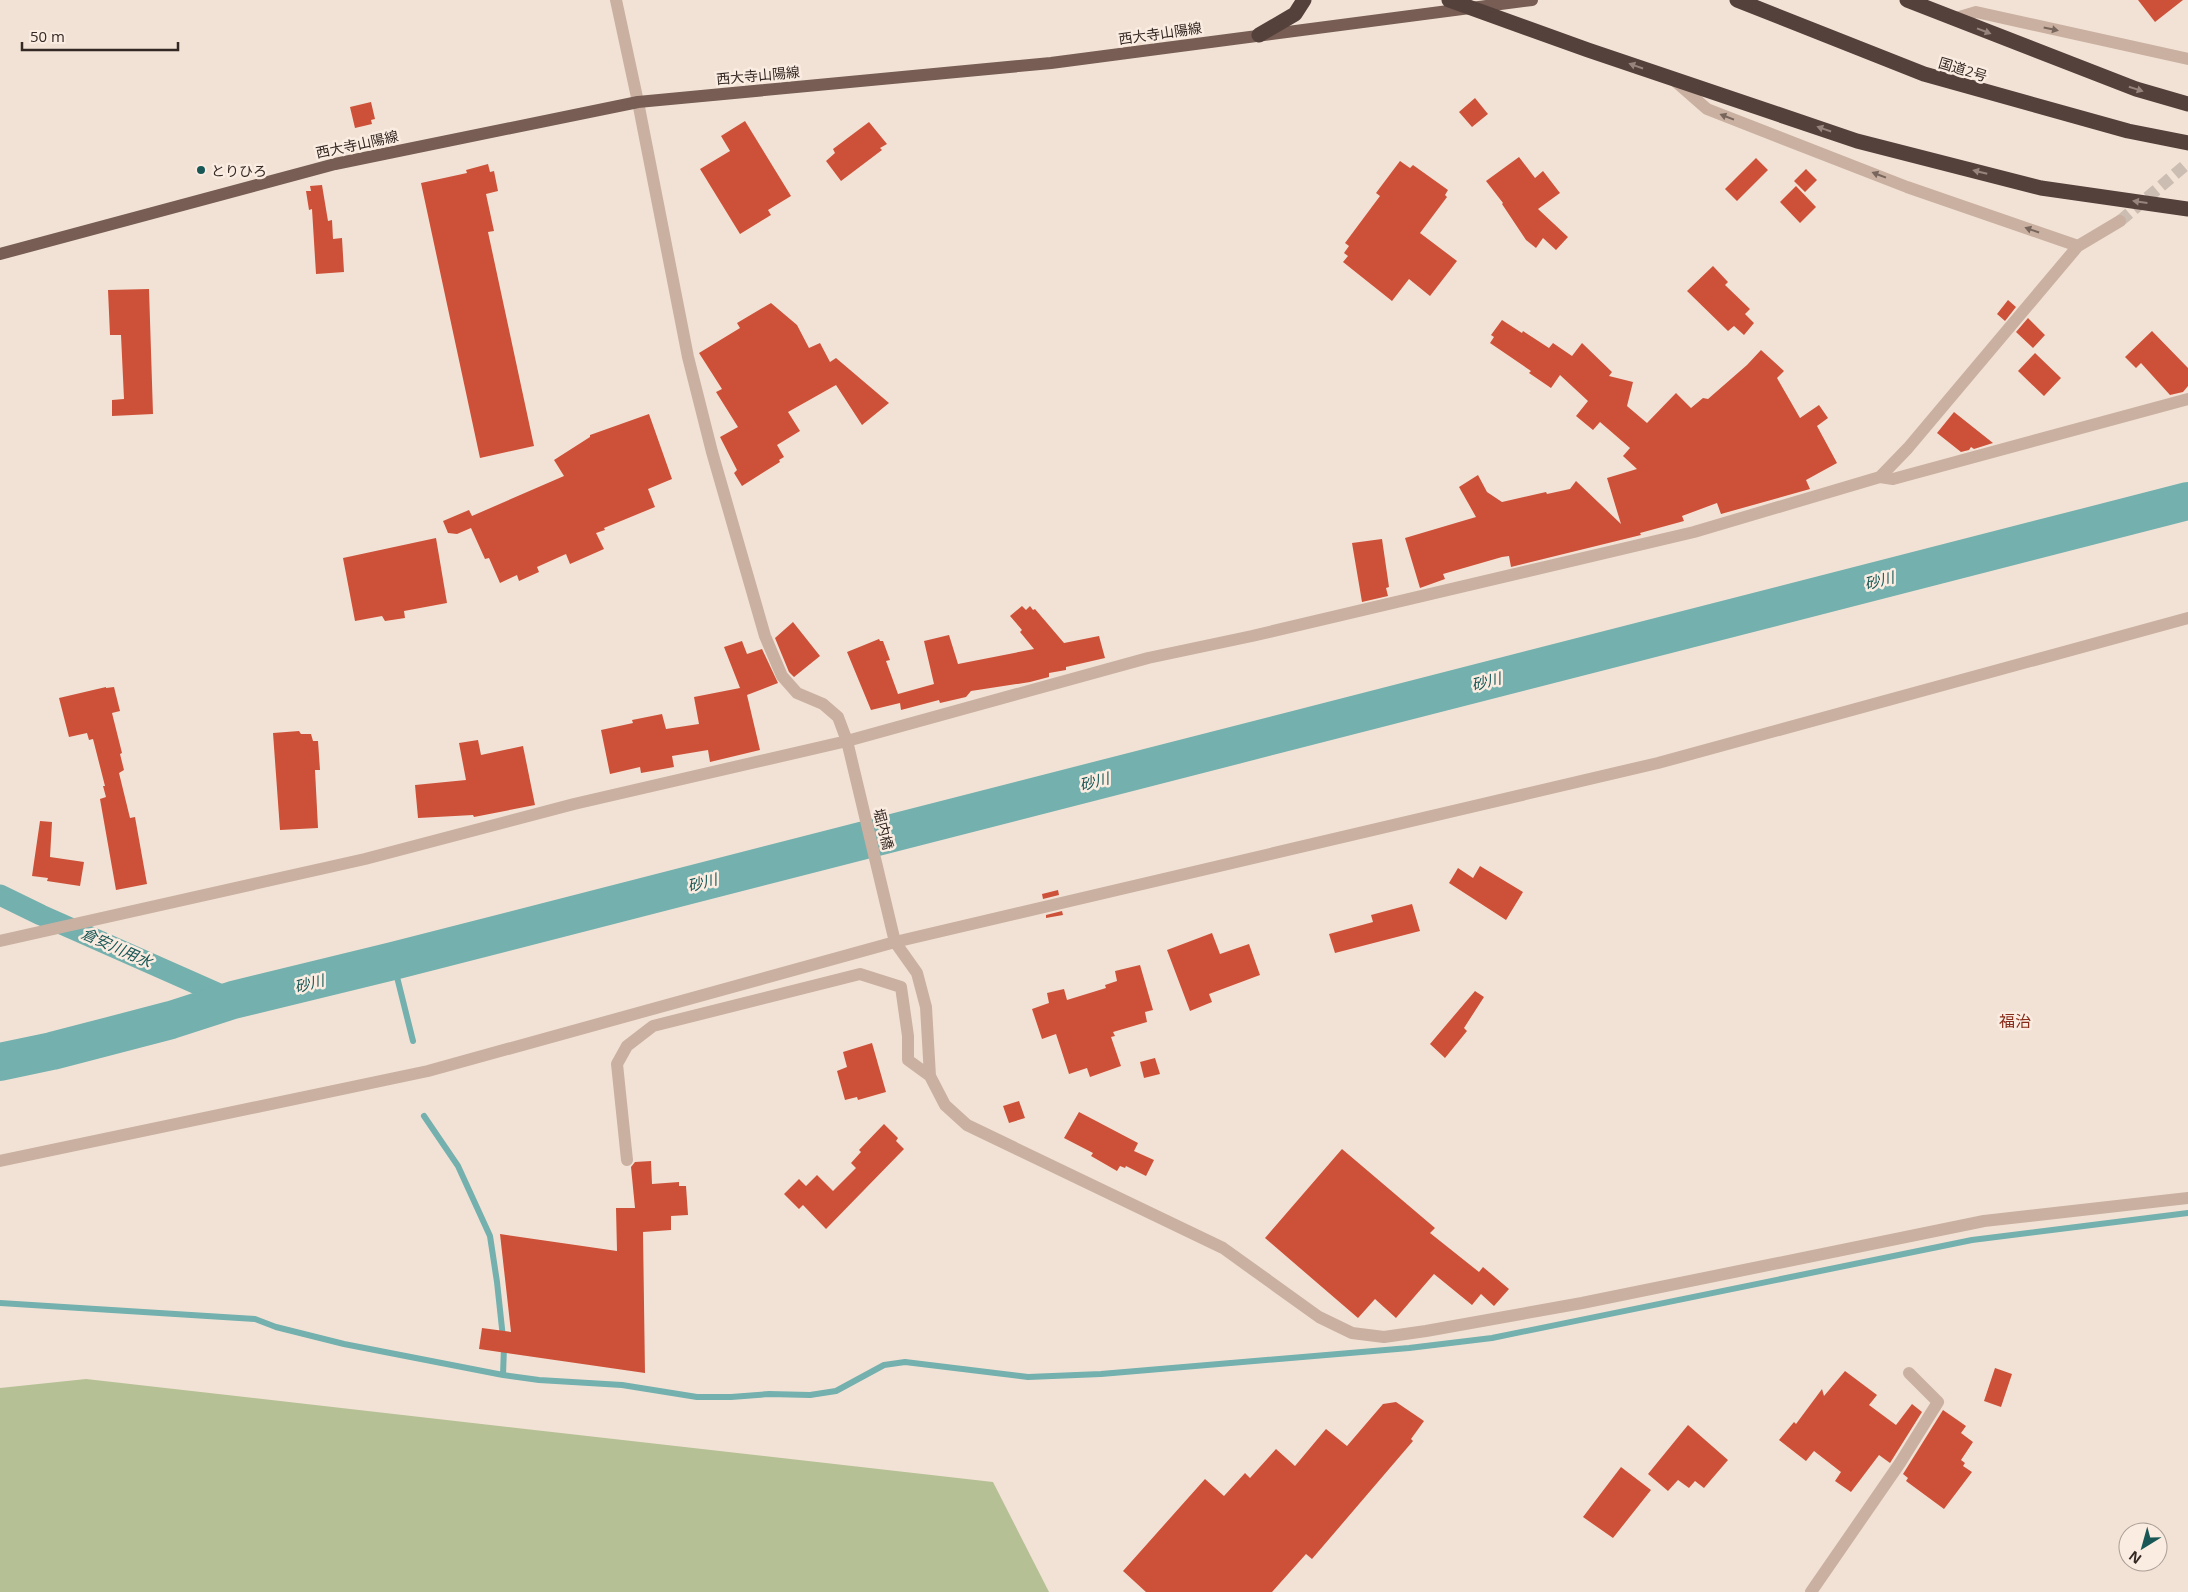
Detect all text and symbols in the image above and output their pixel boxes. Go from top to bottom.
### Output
street label: 西大寺山陽線 [1117,18,1203,48]
scale bar [22,20,179,52]
one-way arrow [2044,25,2059,33]
text: 50 m [30,26,65,46]
one-way arrow [1977,28,1992,35]
street label: 国道2号 [1936,53,1990,85]
street label: 西大寺山陽線 [715,62,801,88]
one-way arrow [1629,62,1644,70]
one-way arrow [2129,86,2144,93]
one-way arrow [1719,113,1734,121]
one-way arrow [1816,125,1831,133]
street label: 西大寺山陽線 [314,126,400,162]
place label: とりひろ [211,161,267,180]
marker: とりひろ [195,164,207,176]
one-way arrow [1973,168,1988,176]
one-way arrow [1871,171,1886,179]
one-way arrow [2131,198,2147,206]
one-way arrow [2024,226,2039,233]
water label: 砂川 [1862,566,1898,593]
water label: 砂川 [1469,667,1505,694]
water label: 砂川 [1077,767,1113,794]
street label: 堀内橋 [870,806,898,852]
water label: 砂川 [685,868,721,895]
water label: 倉安川用水 [79,923,157,972]
water label: 砂川 [292,969,328,996]
district label: 福治 [1999,1010,2031,1032]
north arrow [2118,1522,2168,1572]
text: N [2125,1547,2145,1569]

